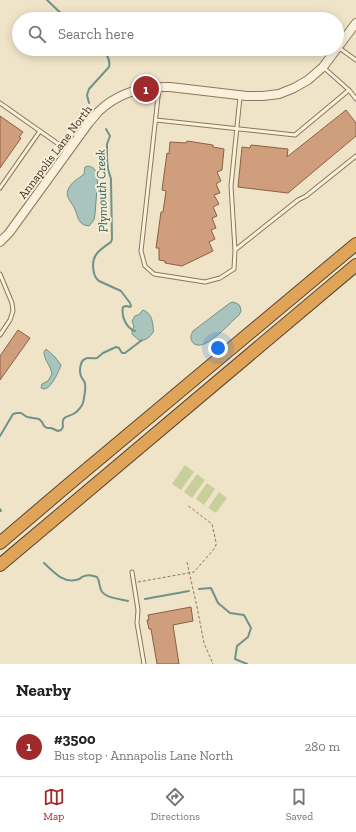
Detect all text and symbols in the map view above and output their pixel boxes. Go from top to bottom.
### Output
search box [12,12,344,56]
icon: search [26,23,48,45]
text: Search here [58,25,134,43]
pin: 1 [133,74,159,104]
street label: Annapolis Lane North [15,102,95,201]
water label: Plymouth Creek [93,149,110,233]
your location [208,338,228,358]
text: Nearby [16,680,71,700]
text: #3500 [54,730,96,748]
text: 1 [26,739,32,754]
text: 280 m [305,739,340,754]
text: Bus stop · Annapolis Lane North [54,748,233,763]
tab: Map [43,786,65,823]
tab: Directions [150,786,200,823]
tab: Saved [286,786,313,823]

